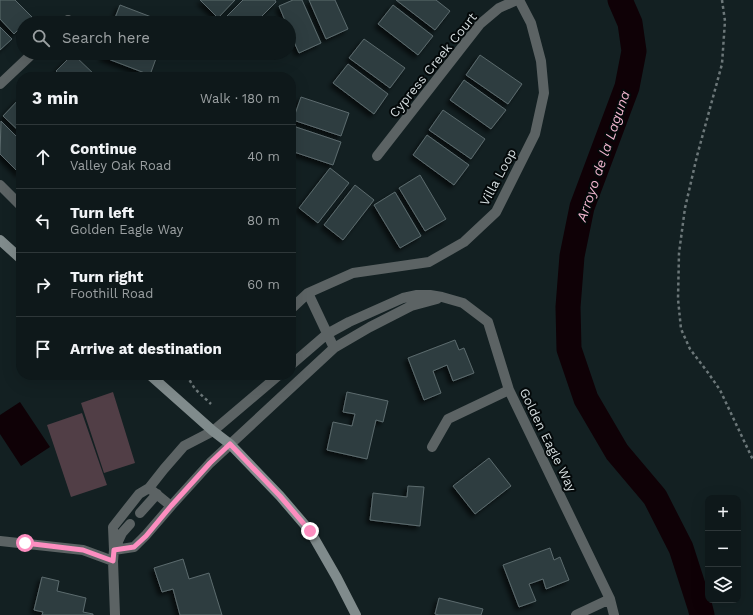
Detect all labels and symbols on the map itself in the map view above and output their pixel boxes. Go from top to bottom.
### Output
street label: Cypress Creek Court [386,9,480,120]
water label: Arroyo de la Laguna [573,88,633,224]
street label: Villa Loop [477,146,519,208]
street label: Golden Eagle Way [516,386,580,494]
route end [301,522,319,540]
route start [16,534,34,552]

